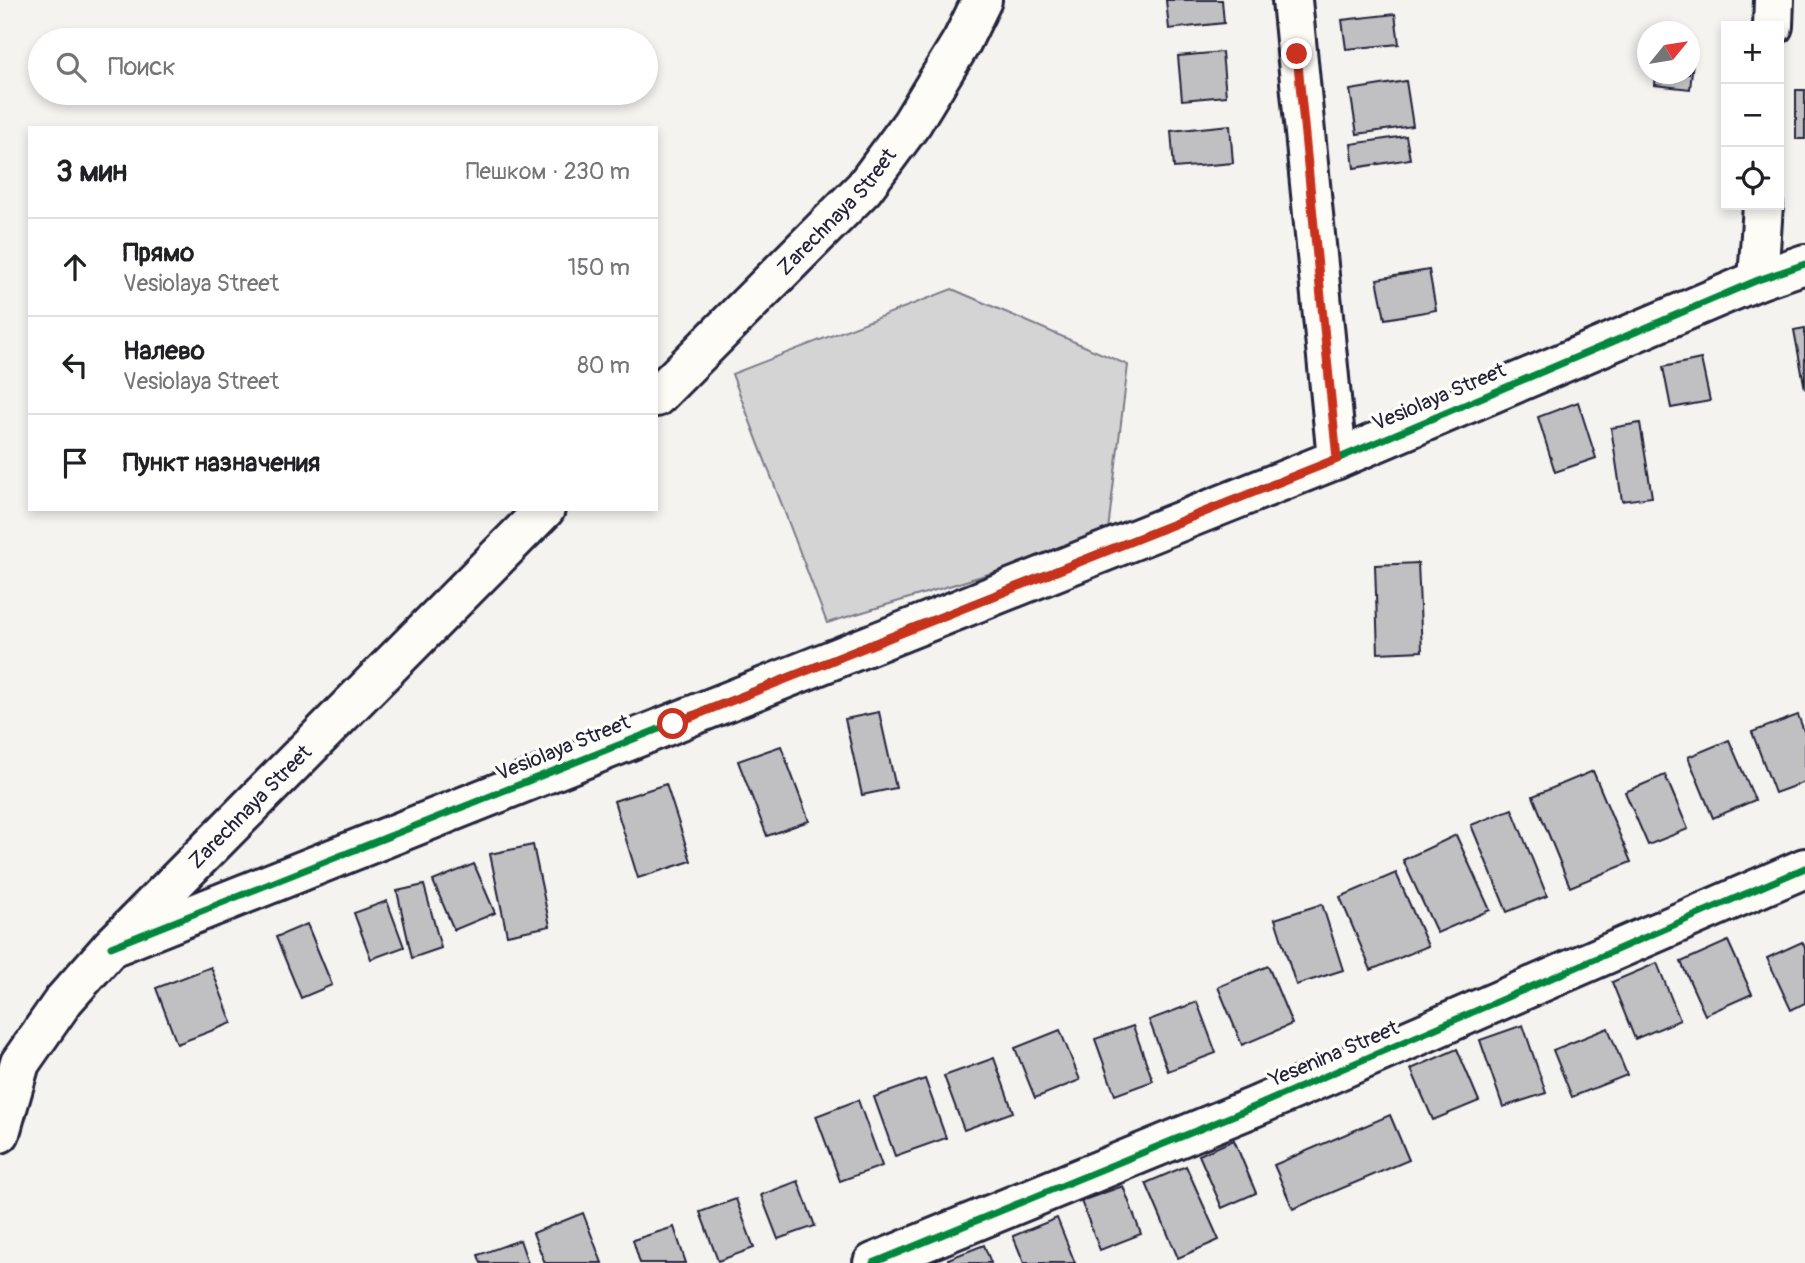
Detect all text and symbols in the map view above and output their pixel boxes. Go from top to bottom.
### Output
north arrow [1637,21,1700,84]
map controls [1721,21,1784,210]
button: + [1721,21,1784,84]
search box [28,28,658,105]
route end [1281,38,1312,69]
icon: search [52,48,90,86]
text: Поиск [108,51,176,83]
button: − [1721,84,1784,147]
street label: Zarechnaya Street [771,142,903,281]
button: locate [1721,147,1784,210]
text: 3 мин [56,153,127,190]
text: Пешком · 230 m [466,157,630,186]
text: Прямо [123,237,194,269]
icon: ahead [56,248,94,286]
text: 150 m [567,253,630,282]
text: Vesiolaya Street [123,269,279,298]
text: Налево [123,335,205,367]
icon: left [56,346,94,384]
text: 80 m [577,351,630,380]
street label: Vesiolaya Street [1368,357,1510,437]
text: Vesiolaya Street [123,367,279,396]
icon: arrive [56,444,94,482]
text: Пункт назначения [123,447,320,479]
route start [657,708,688,739]
street label: Vesiolaya Street [492,709,635,787]
street label: Zarechnaya Street [183,739,318,874]
street label: Yesenina Street [1264,1014,1403,1094]

